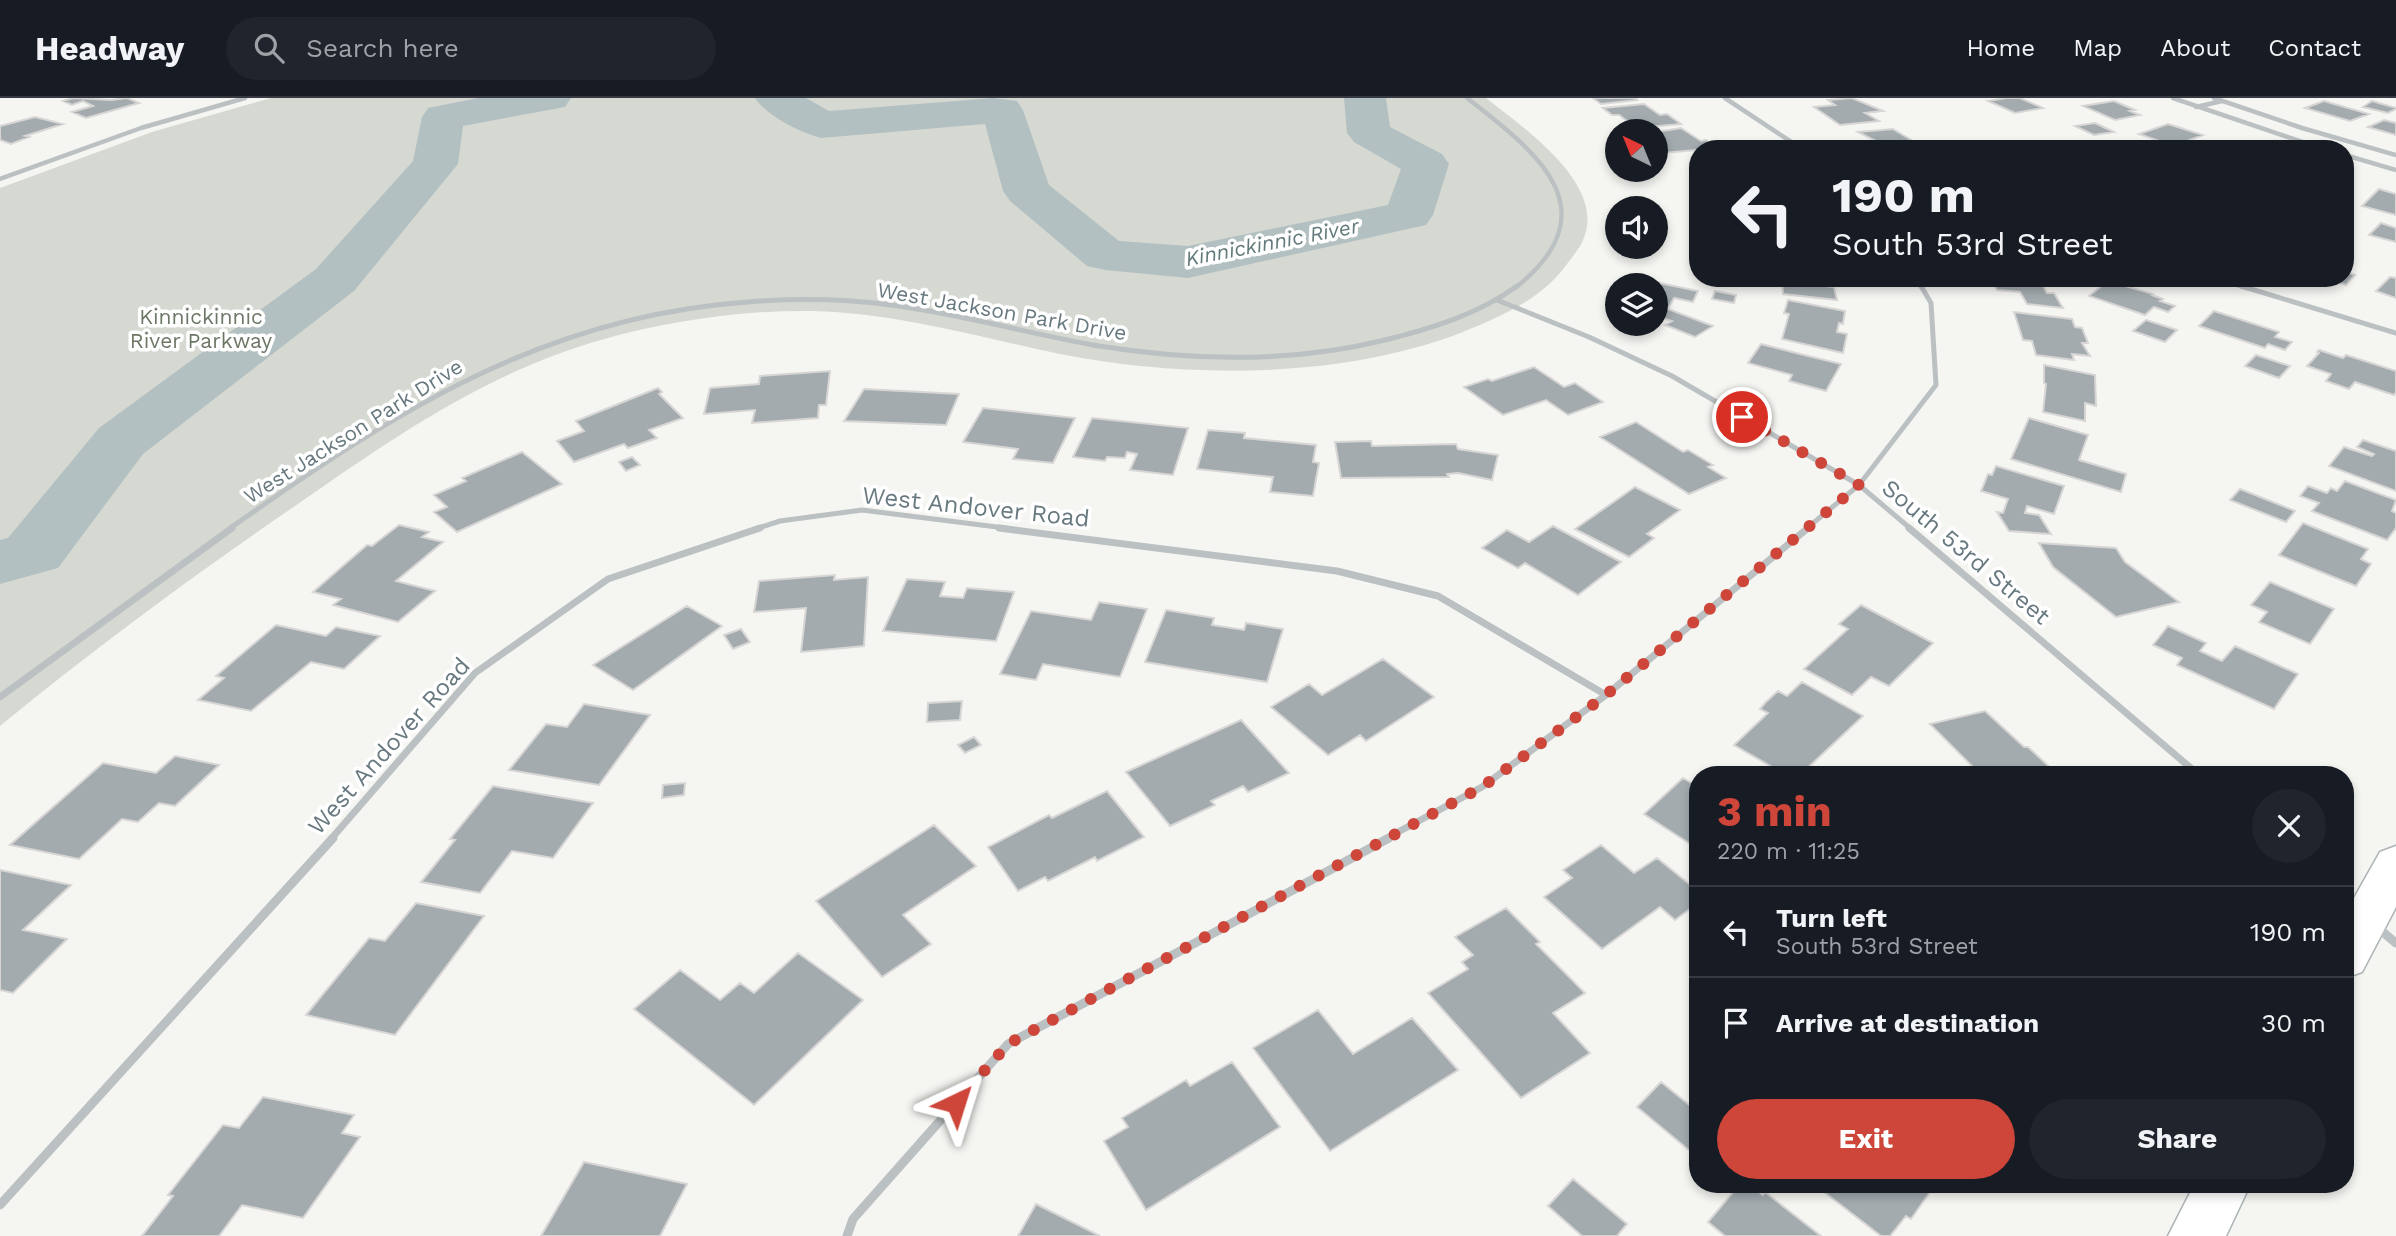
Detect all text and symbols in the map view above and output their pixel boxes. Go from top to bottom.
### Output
search box [226,17,716,80]
text: Headway [35,29,184,68]
icon: search [250,29,288,67]
text: Search here [306,33,459,63]
text: Home [1967,34,2035,62]
text: Map [2073,34,2122,62]
text: About [2160,34,2230,62]
text: Contact [2268,34,2361,62]
north arrow [1605,119,1668,182]
map controls [1605,119,1668,336]
text: 190 m [1832,166,1975,224]
icon: left [1717,168,1808,259]
button: sound [1605,196,1668,259]
water label: Kinnickinnic River [1183,213,1362,271]
text: South 53rd Street [1832,225,2113,263]
button: layers [1605,273,1668,336]
street label: West Jackson Park Drive [875,277,1129,345]
park label: Kinnickinnic River Parkway [130,304,272,353]
street label: West Jackson Park Drive [239,353,467,509]
pin [1712,387,1772,447]
icon: arrive [1723,398,1761,436]
street label: South 53rd Street [1876,474,2056,630]
street label: West Andover Road [861,481,1091,533]
street label: West Andover Road [302,652,476,840]
text: 3 min [1717,787,1832,836]
button: close [2252,789,2326,863]
text: 220 m · 11:25 [1717,838,1860,865]
text: Turn left [1776,903,1887,933]
icon: left [1717,913,1755,951]
text: 190 m [2250,917,2326,947]
text: South 53rd Street [1776,933,1978,960]
icon: arrive [1717,1004,1755,1042]
text: Arrive at destination [1776,1008,2039,1038]
text: 30 m [2261,1008,2326,1038]
position arrow [919,1066,993,1140]
button: Exit [1717,1099,2015,1179]
button: Share [2029,1099,2326,1179]

